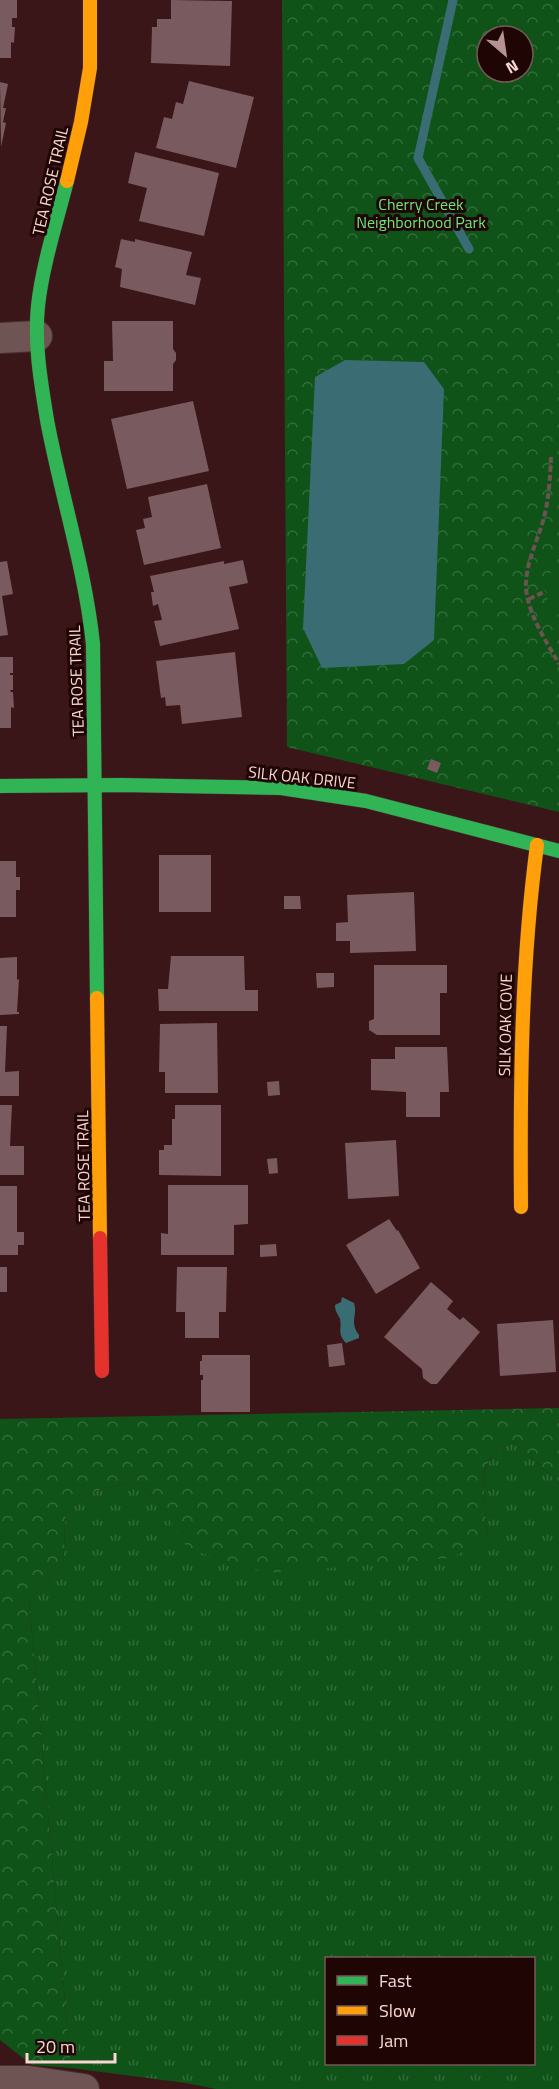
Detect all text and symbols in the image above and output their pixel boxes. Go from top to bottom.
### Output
north arrow [475,24,535,84]
text: N [502,54,523,80]
street label: TEA ROSE TRAIL [26,124,74,238]
park label: Cherry Creek Neighborhood Park [356,192,486,234]
street label: TEA ROSE TRAIL [62,625,90,737]
street label: SILK OAK DRIVE [247,759,357,795]
street label: SILK OAK COVE [492,973,518,1076]
street label: TEA ROSE TRAIL [70,1110,96,1222]
legend [325,1957,535,2065]
text: Fast [379,1967,412,1994]
text: Slow [379,1997,416,2024]
scale bar [27,2026,116,2064]
text: Jam [379,2027,408,2054]
text: 20 m [36,2033,75,2060]

